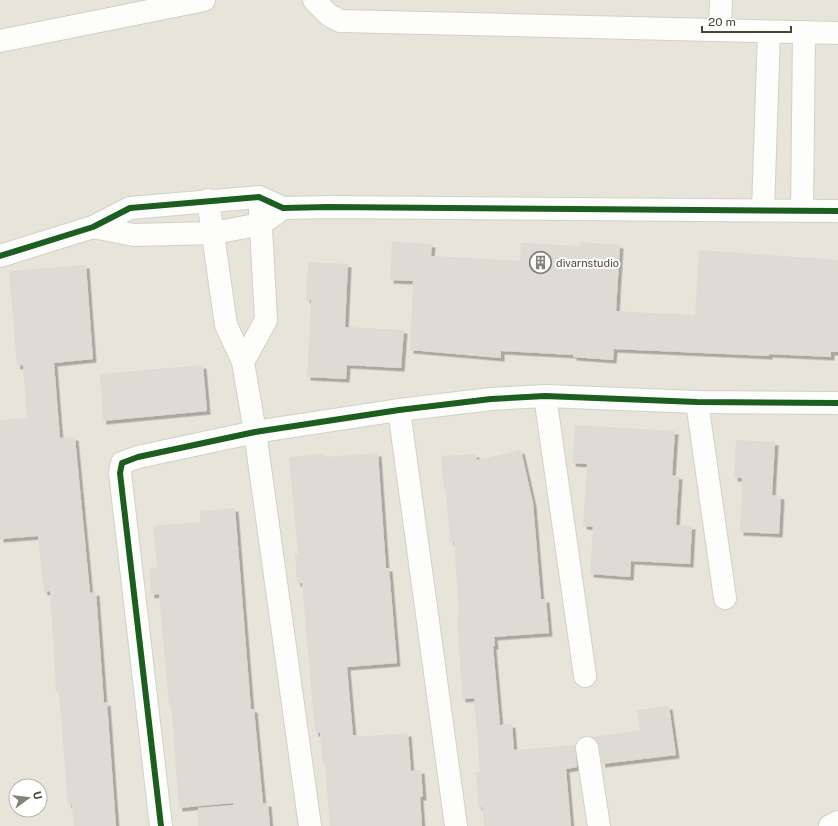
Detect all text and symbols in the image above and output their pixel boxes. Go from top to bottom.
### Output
scale bar [702,8,791,34]
text: 20 m [708,15,736,29]
building icon: divarnstudio [527,250,553,276]
place label: divarnstudio [556,257,619,269]
north arrow [8,778,48,818]
text: U [31,790,44,801]

